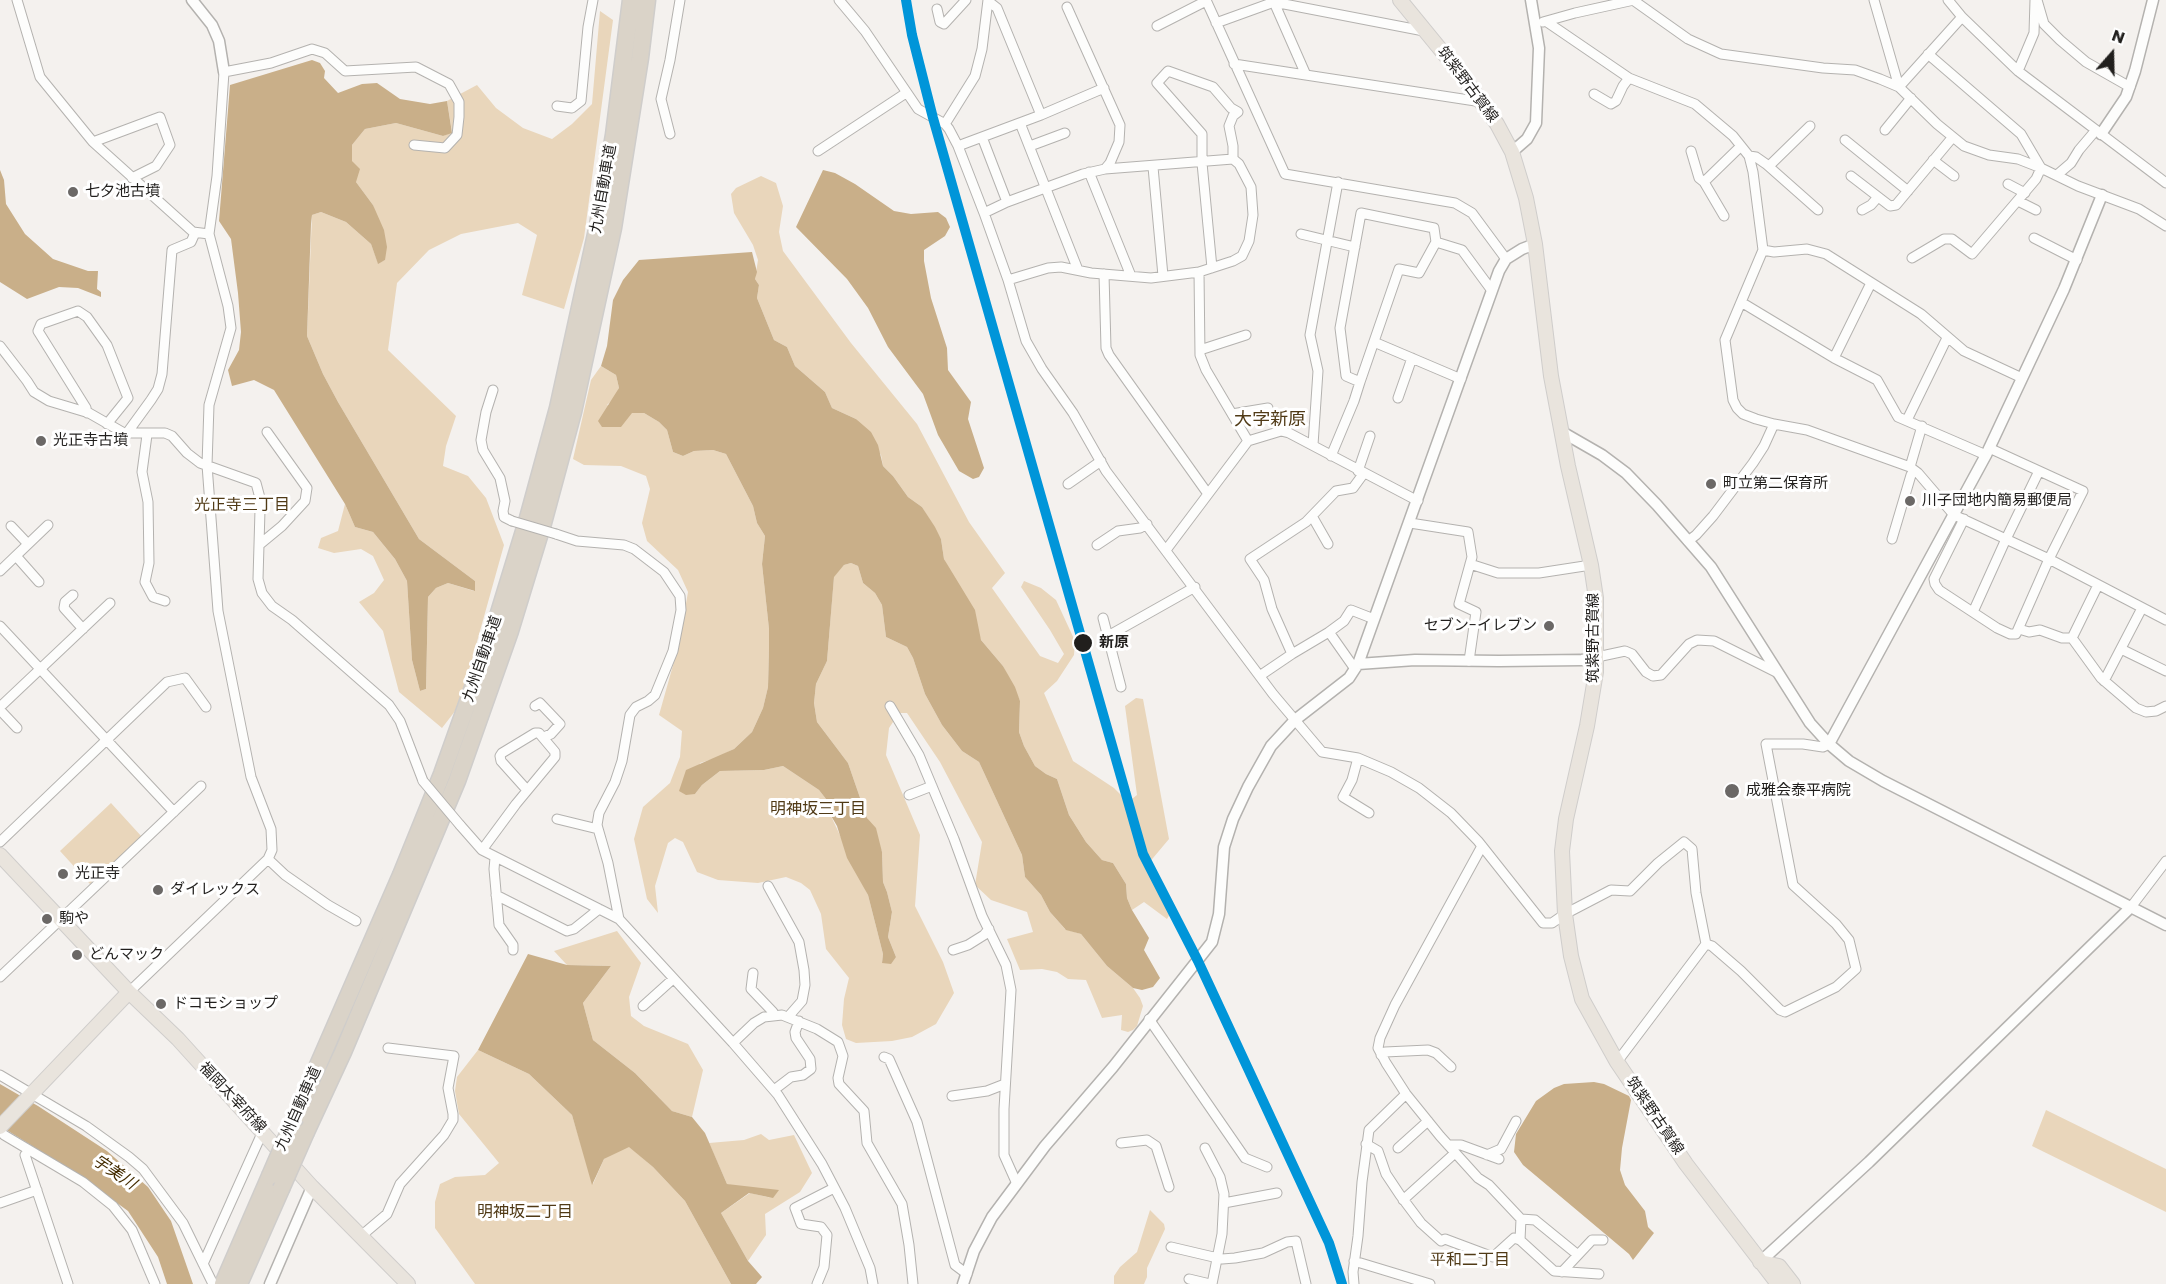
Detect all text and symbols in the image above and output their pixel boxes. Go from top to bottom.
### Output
north arrow [2082,24,2142,84]
text: N [2109,24,2128,49]
street label: 筑紫野古賀線 [1433,44,1501,126]
street label: 九州自動車道 [587,143,621,235]
place label: 七夕池古墳 [85,183,160,201]
marker: 七夕池古墳 [66,185,80,199]
district label: 大字新原 [1234,409,1306,431]
place label: 光正寺古墳 [53,432,128,450]
marker: 光正寺古墳 [34,434,48,448]
place label: 町立第二保育所 [1723,475,1828,493]
marker: 町立第二保育所 [1704,477,1718,491]
place label: 川子団地内簡易郵便局 [1922,492,2072,510]
marker: 川子団地内簡易郵便局 [1903,494,1917,508]
district label: 光正寺三丁目 [194,496,290,516]
street label: 筑紫野古賀線 [1585,593,1603,683]
street label: 九州自動車道 [460,614,506,704]
place label: セブン-イレブン [1424,617,1537,635]
marker: セブン-イレブン [1542,619,1556,633]
marker: 新原 [1072,632,1094,654]
place label: 新原 [1099,634,1129,652]
marker: 成雅会泰平病院 [1723,782,1741,800]
place label: 成雅会泰平病院 [1746,782,1851,800]
district label: 明神坂三丁目 [770,800,866,820]
place label: 光正寺 [75,865,120,883]
marker: 光正寺 [56,867,70,881]
place label: ダイレックス [170,881,260,899]
marker: ダイレックス [151,883,165,897]
place label: 駒や [59,910,89,928]
marker: 駒や [40,912,54,926]
place label: どんマック [89,946,164,964]
marker: どんマック [70,948,84,962]
place label: ドコモショップ [173,995,278,1013]
marker: ドコモショップ [154,997,168,1011]
street label: 福岡太宰府線 [195,1059,269,1137]
street label: 九州自動車道 [272,1064,326,1154]
street label: 筑紫野古賀線 [1621,1074,1687,1158]
water label: 宇美川 [89,1152,139,1194]
district label: 明神坂二丁目 [477,1203,573,1223]
district label: 平和二丁目 [1430,1251,1510,1271]

